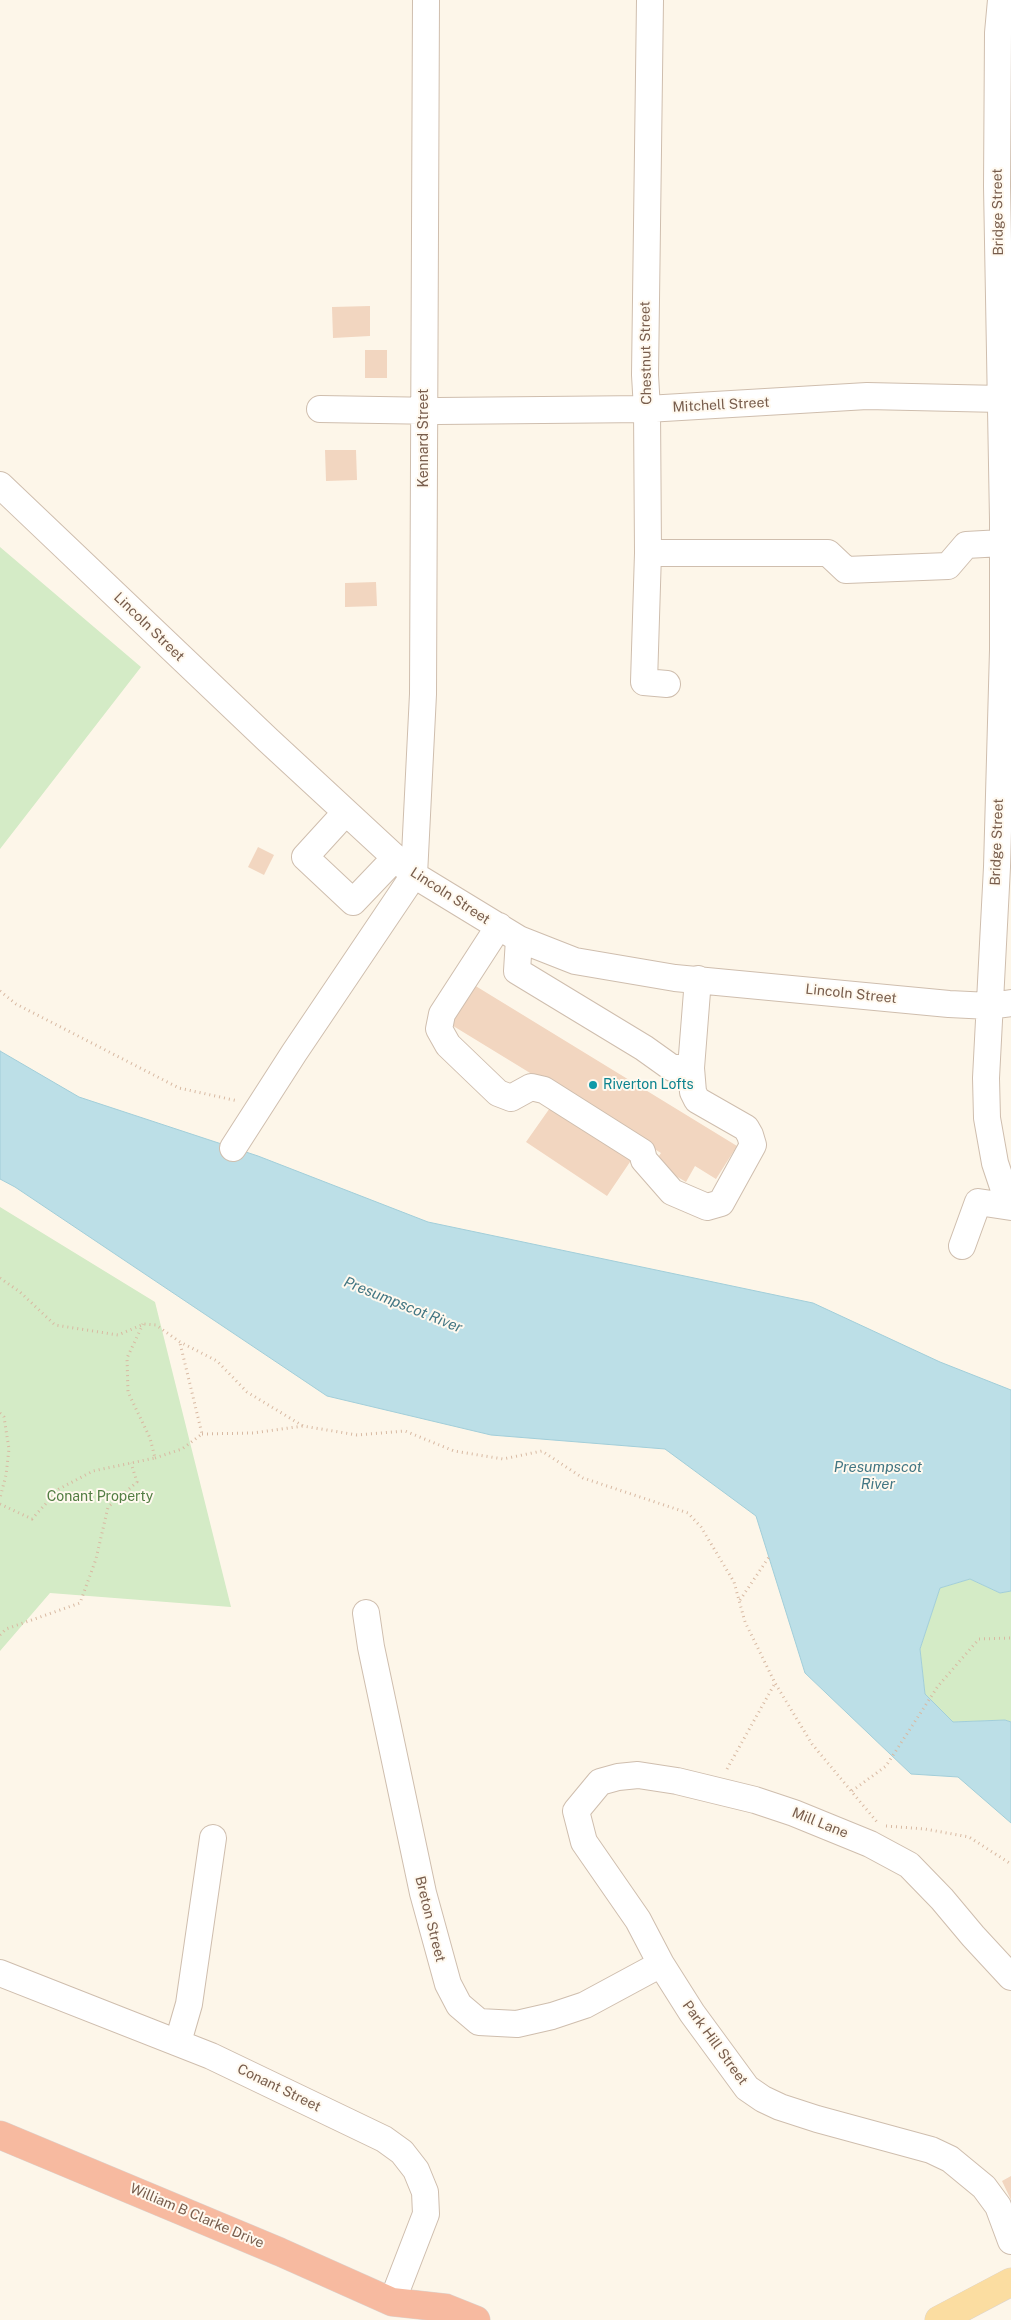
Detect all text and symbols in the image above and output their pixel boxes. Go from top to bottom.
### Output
street label: Bridge Street [989,168,1007,256]
street label: Chestnut Street [637,301,655,405]
street label: Kennard Street [416,389,432,487]
street label: Mitchell Street [672,394,770,416]
street label: Lincoln Street [110,589,188,665]
street label: Bridge Street [987,798,1007,886]
street label: Lincoln Street [407,864,493,928]
street label: Lincoln Street [805,981,897,1007]
place label: Riverton Lofts [603,1077,694,1093]
marker: Riverton Lofts [587,1079,599,1091]
water label: Presumpscot River [341,1273,465,1337]
water label: Presumpscot River [834,1458,922,1493]
park label: Conant Property [47,1489,153,1505]
street label: Mill Lane [789,1804,851,1842]
street label: Breton Street [411,1874,449,1964]
street label: Park Hill Street [679,1998,751,2088]
street label: Conant Street [234,2061,324,2115]
street label: William B Clarke Drive [127,2180,267,2252]

